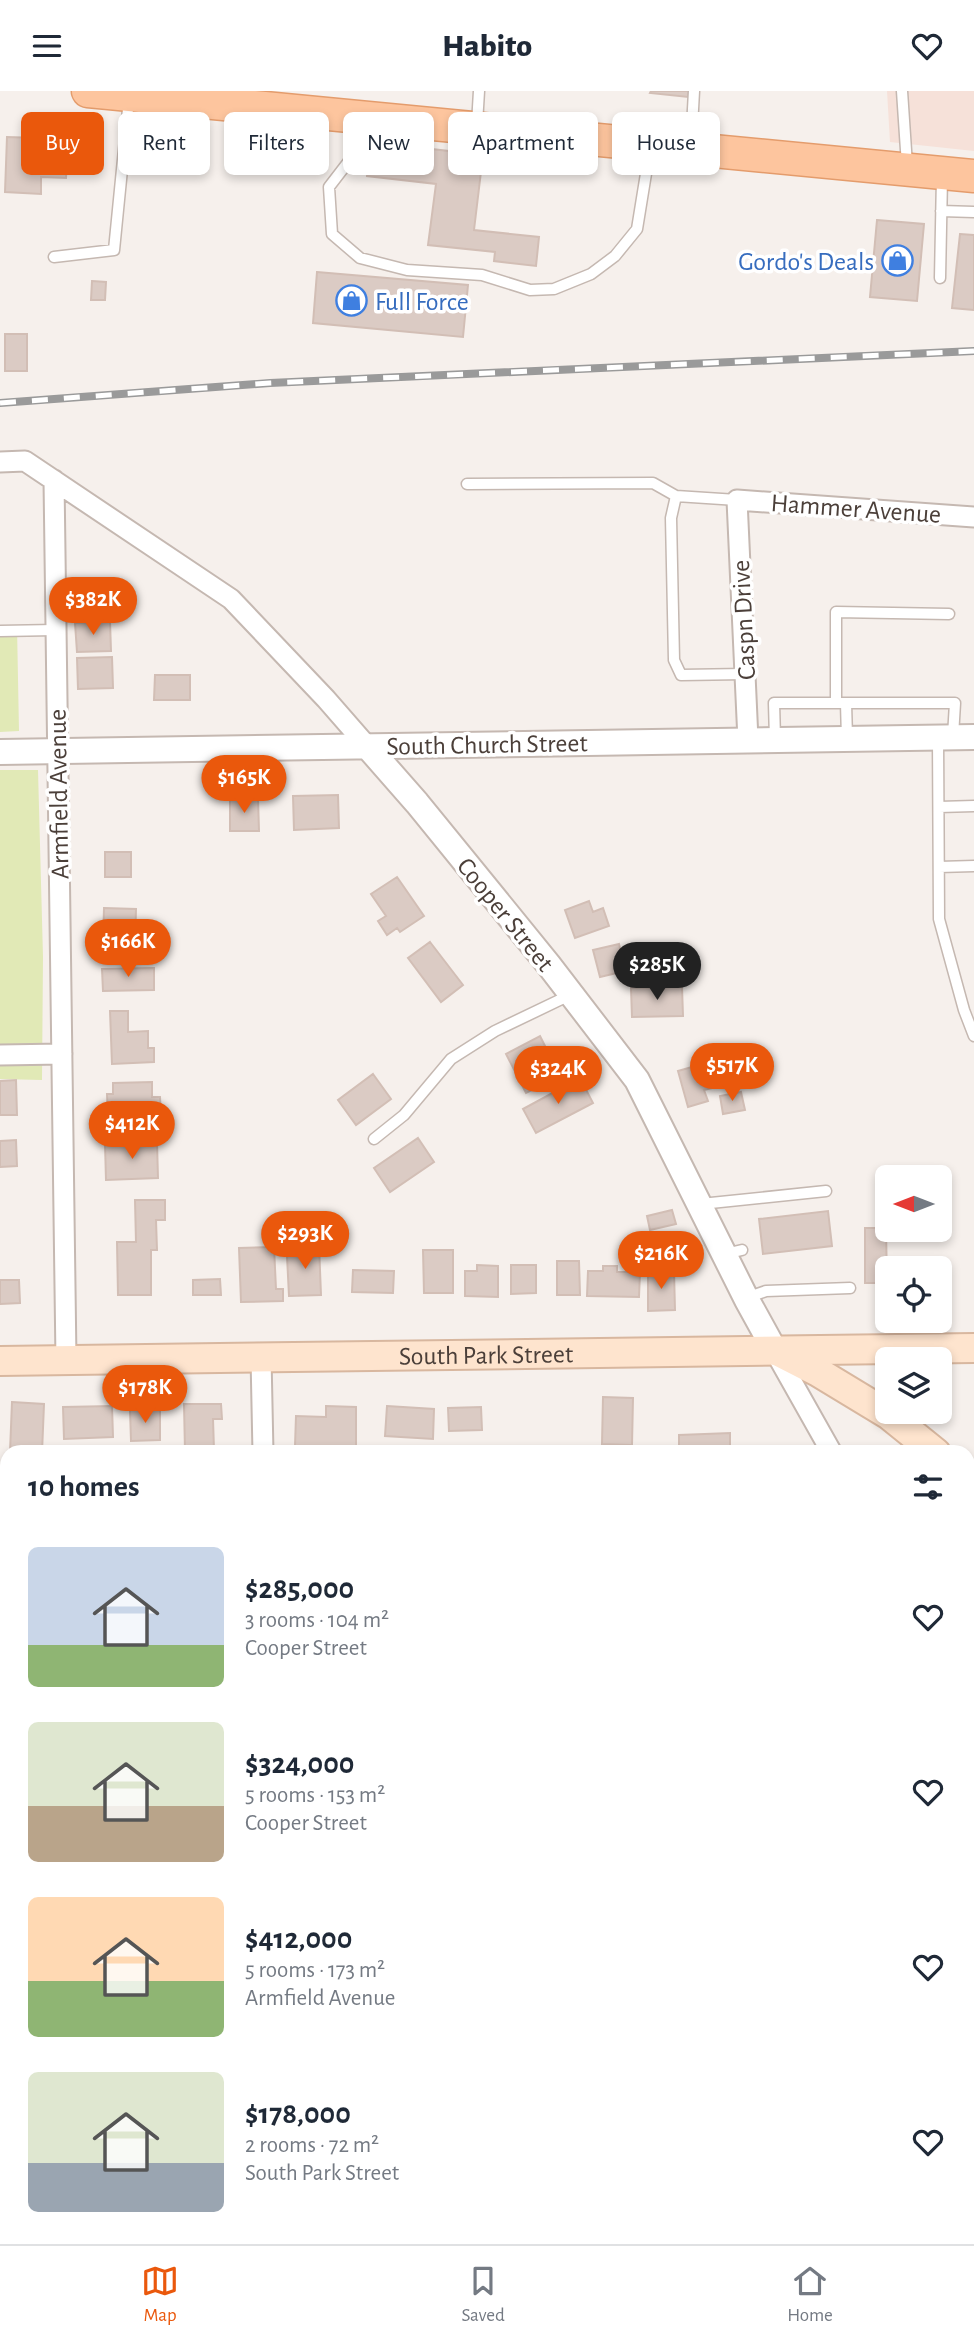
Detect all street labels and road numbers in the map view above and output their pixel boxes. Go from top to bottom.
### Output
street label: Hammer Avenue [770,490,942,528]
street label: Caspn Drive [728,559,760,681]
street label: Armfield Avenue [45,709,73,879]
street label: South Church Street [386,730,588,760]
street label: Cooper Street [452,853,559,976]
street label: South Park Street [399,1341,573,1370]

